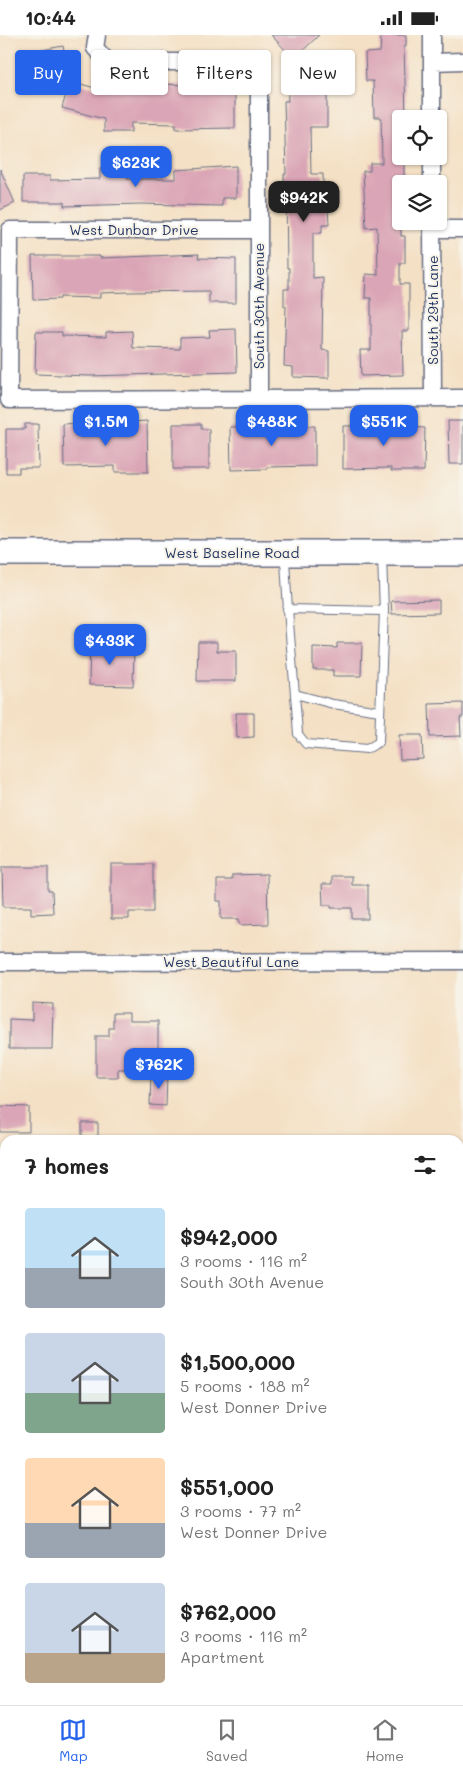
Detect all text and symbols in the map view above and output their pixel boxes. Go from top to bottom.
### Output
text: 10:44 [25,5,76,30]
chip: Buy [15,50,81,95]
chip: Rent [91,50,168,95]
chip: Filters [178,50,271,95]
chip: New [281,50,355,95]
map controls [392,110,447,230]
button: locate [392,110,447,165]
pin: $623K [101,145,171,188]
text: $623K [112,151,160,172]
button: layers [392,175,447,230]
pin: $942K [269,181,339,223]
text: $942K [279,186,329,207]
street label: West Dunbar Drive [69,220,199,239]
street label: South 30th Avenue [249,243,268,369]
street label: South 29th Lane [423,255,442,365]
pin: $1.5M [71,405,141,447]
pin: $488K [237,405,307,447]
pin: $551K [349,405,419,447]
text: $1.5M [84,410,128,431]
text: $488K [247,410,297,431]
text: $551K [361,410,407,431]
street label: West Baseline Road [165,543,300,562]
pin: $433K [75,623,145,666]
text: $433K [85,629,135,650]
street label: West Beautiful Lane [163,952,299,971]
pin: $762K [124,1047,194,1090]
text: $762K [135,1053,183,1074]
icon: filters [411,1151,439,1179]
text: 7 homes [25,1152,109,1179]
text: $942,000 [180,1223,278,1250]
icon: home [65,1228,125,1288]
text: 3 rooms · 116 m² [180,1250,307,1271]
text: South 30th Avenue [180,1271,324,1292]
text: $1,500,000 [180,1348,295,1375]
icon: home [65,1353,125,1413]
text: 5 rooms · 188 m² [180,1375,310,1396]
text: West Donner Drive [180,1396,327,1417]
text: $551,000 [180,1473,274,1500]
icon: home [65,1478,125,1538]
text: 3 rooms · 77 m² [180,1500,301,1521]
text: West Donner Drive [180,1521,327,1542]
text: $762,000 [180,1598,276,1625]
icon: home [65,1603,125,1663]
text: 3 rooms · 116 m² [180,1625,307,1646]
text: Apartment [180,1646,265,1667]
tab: Map [59,1716,88,1765]
tab: Saved [206,1716,247,1765]
tab: Home [366,1716,404,1765]

